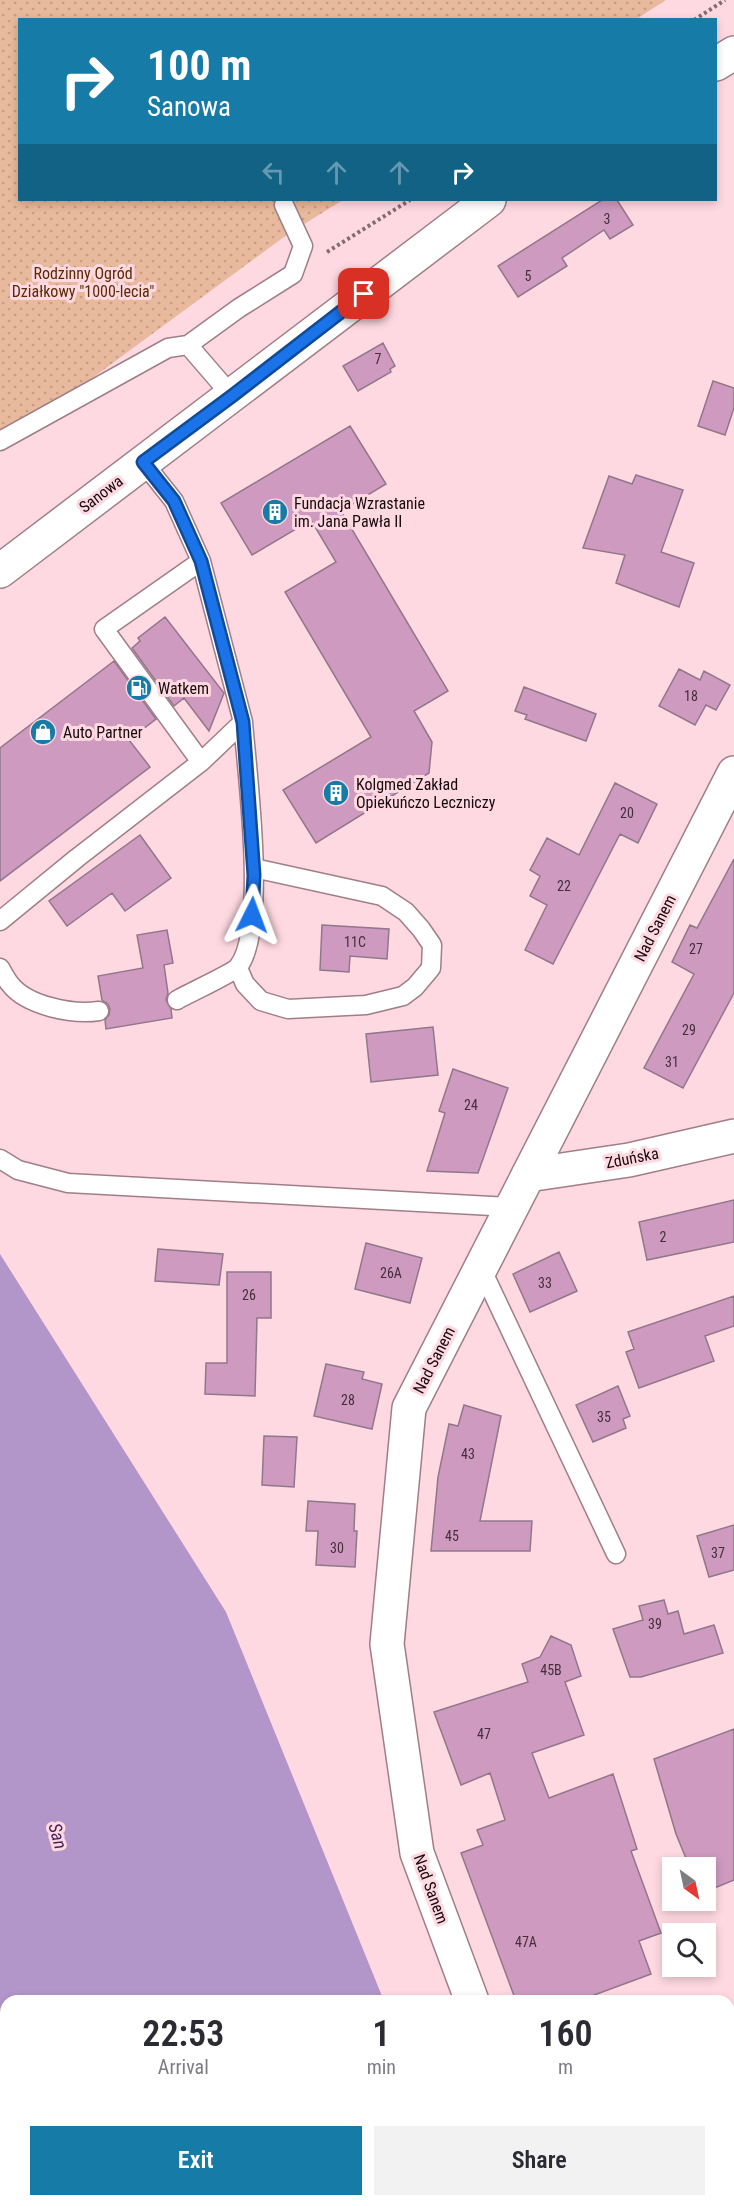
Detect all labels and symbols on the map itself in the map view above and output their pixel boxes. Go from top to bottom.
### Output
house number: 3 [604,211,610,227]
park label: Rodzinny Ogród Działkowy "1000-lecia" [12,264,154,301]
pin [338,268,389,319]
house number: 5 [525,268,532,284]
house number: 7 [375,351,382,367]
street label: Sanowa [75,471,127,517]
place label: Fundacja Wzrastanie im. Jana Pawła II [294,494,425,531]
building icon: Fundacja Wzrastanie im. Jana Pawła II [260,497,290,527]
fuel station icon: Watkem [124,673,154,703]
place label: Watkem [158,679,209,698]
house number: 18 [684,688,698,704]
shop icon: Auto Partner [28,717,58,747]
place label: Auto Partner [63,723,143,742]
place label: Kolgmed Zakład Opiekuńczo Leczniczy [356,775,496,812]
building icon: Kolgmed Zakład Opiekuńczo Leczniczy [321,778,351,808]
house number: 20 [620,805,634,821]
house number: 22 [557,878,571,894]
position arrow [220,883,284,947]
street label: Nad Sanem [630,891,680,965]
house number: 11C [344,934,366,950]
house number: 27 [689,941,703,957]
house number: 29 [682,1022,696,1038]
house number: 31 [665,1054,679,1070]
house number: 24 [464,1097,478,1113]
street label: Zduńska [604,1144,660,1172]
house number: 2 [660,1229,667,1245]
house number: 26A [380,1265,402,1281]
house number: 33 [538,1275,552,1291]
house number: 26 [242,1287,256,1303]
street label: Nad Sanem [409,1323,459,1397]
house number: 28 [341,1392,355,1408]
house number: 35 [597,1409,611,1425]
house number: 43 [461,1446,475,1462]
house number: 45 [445,1528,459,1544]
house number: 30 [330,1540,344,1556]
house number: 37 [711,1545,725,1561]
house number: 39 [648,1616,662,1632]
house number: 45B [540,1662,562,1678]
house number: 47 [477,1726,491,1742]
water label: San [44,1821,72,1851]
street label: Nad Sanem [410,1852,452,1926]
north arrow [662,1857,716,1911]
house number: 47A [515,1934,537,1950]

